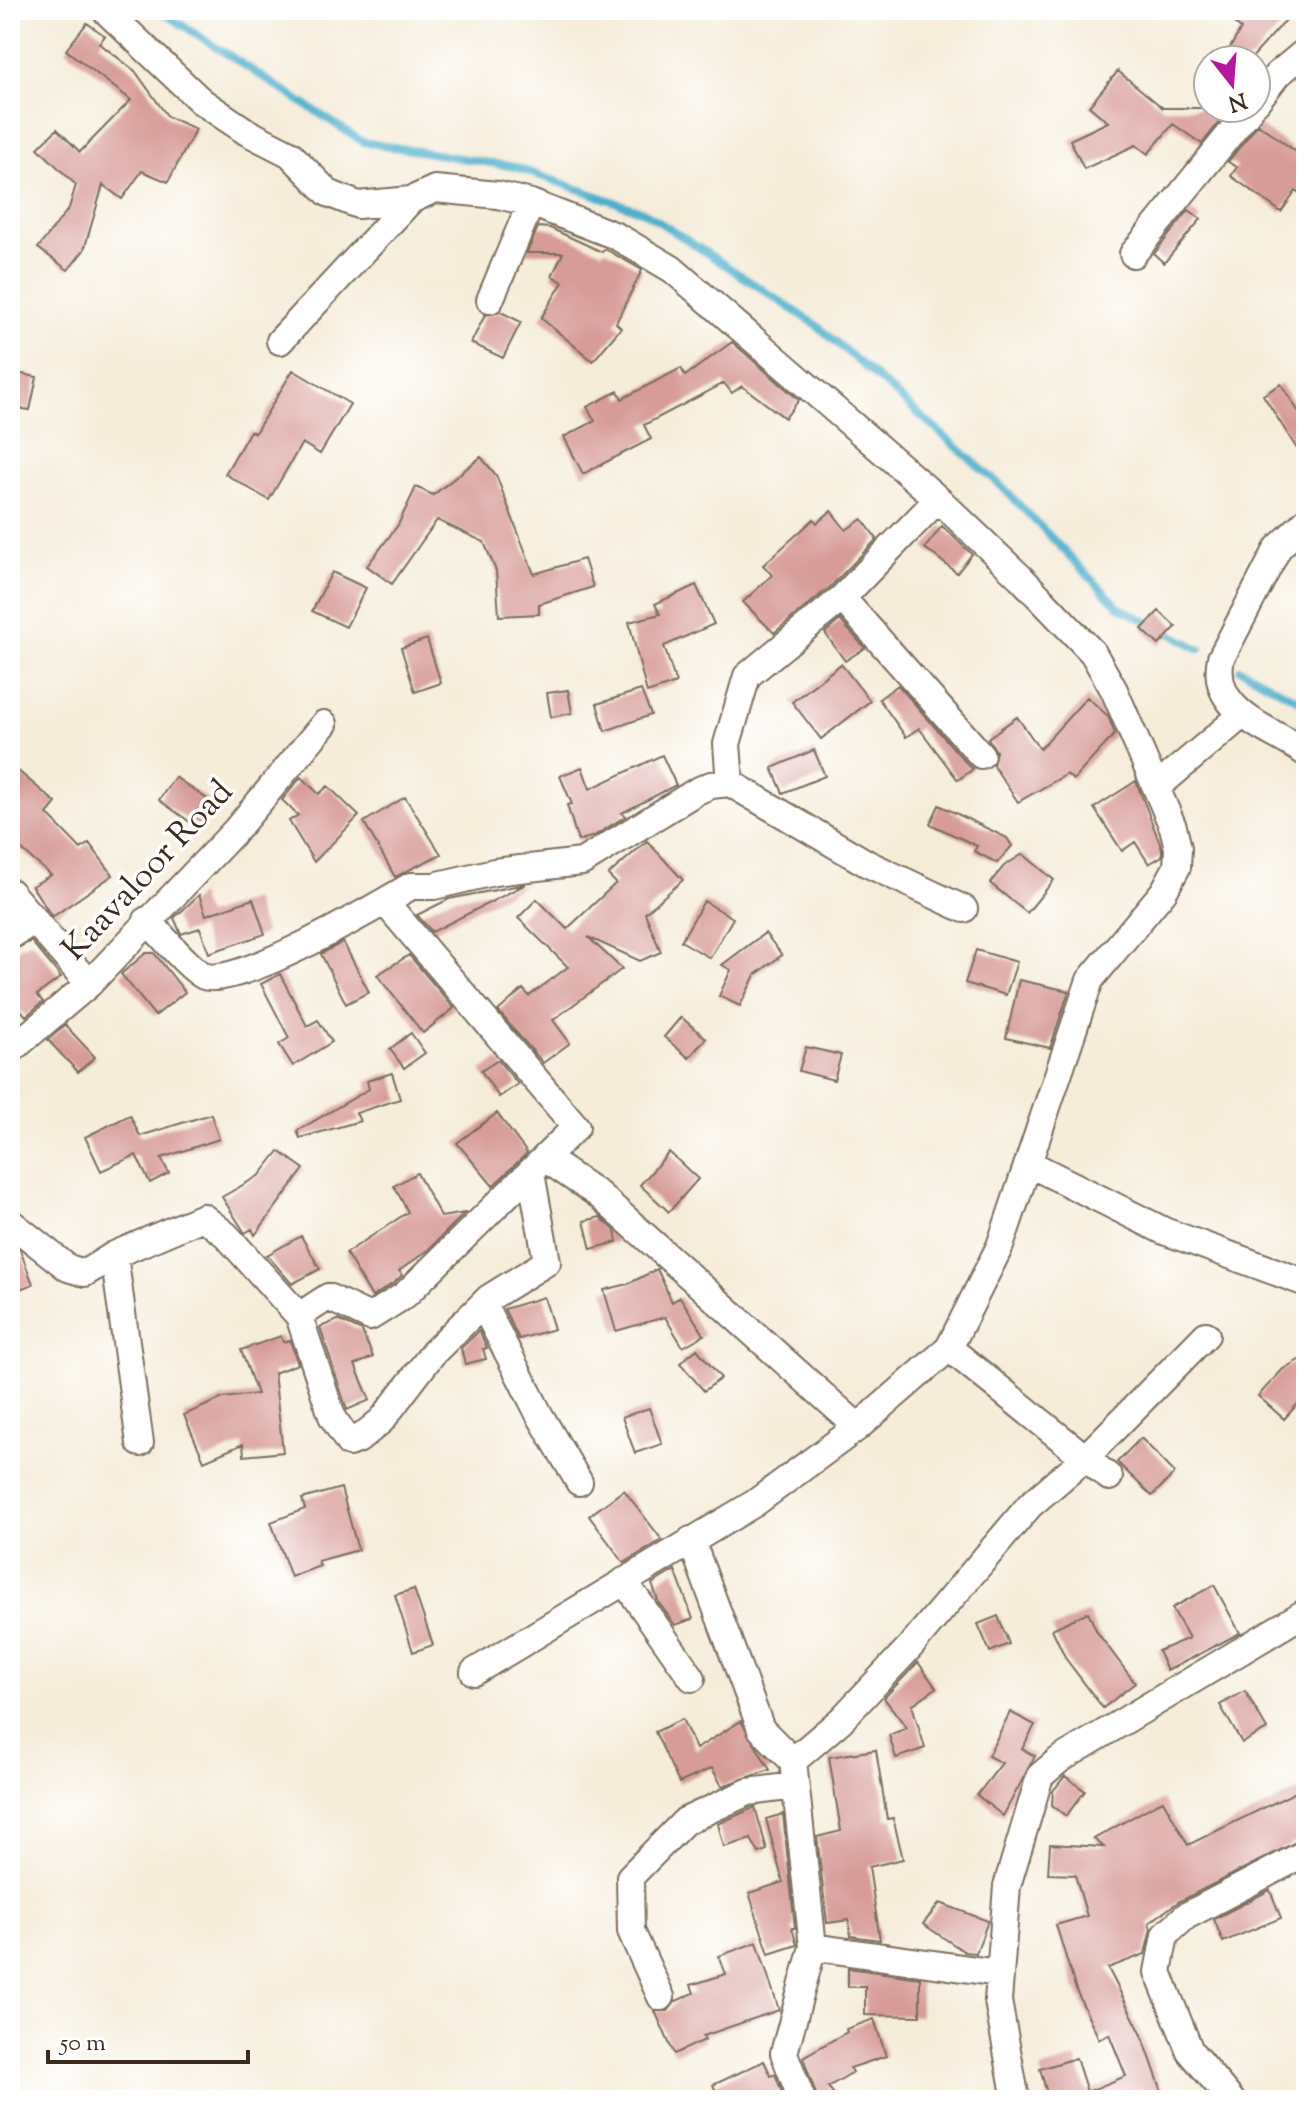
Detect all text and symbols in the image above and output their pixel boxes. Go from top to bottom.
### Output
north arrow [1192,44,1272,124]
text: N [1223,82,1250,118]
street label: Kaavaloor Road [52,770,245,973]
scale bar [48,2014,248,2064]
text: 50 m [58,2027,106,2061]

